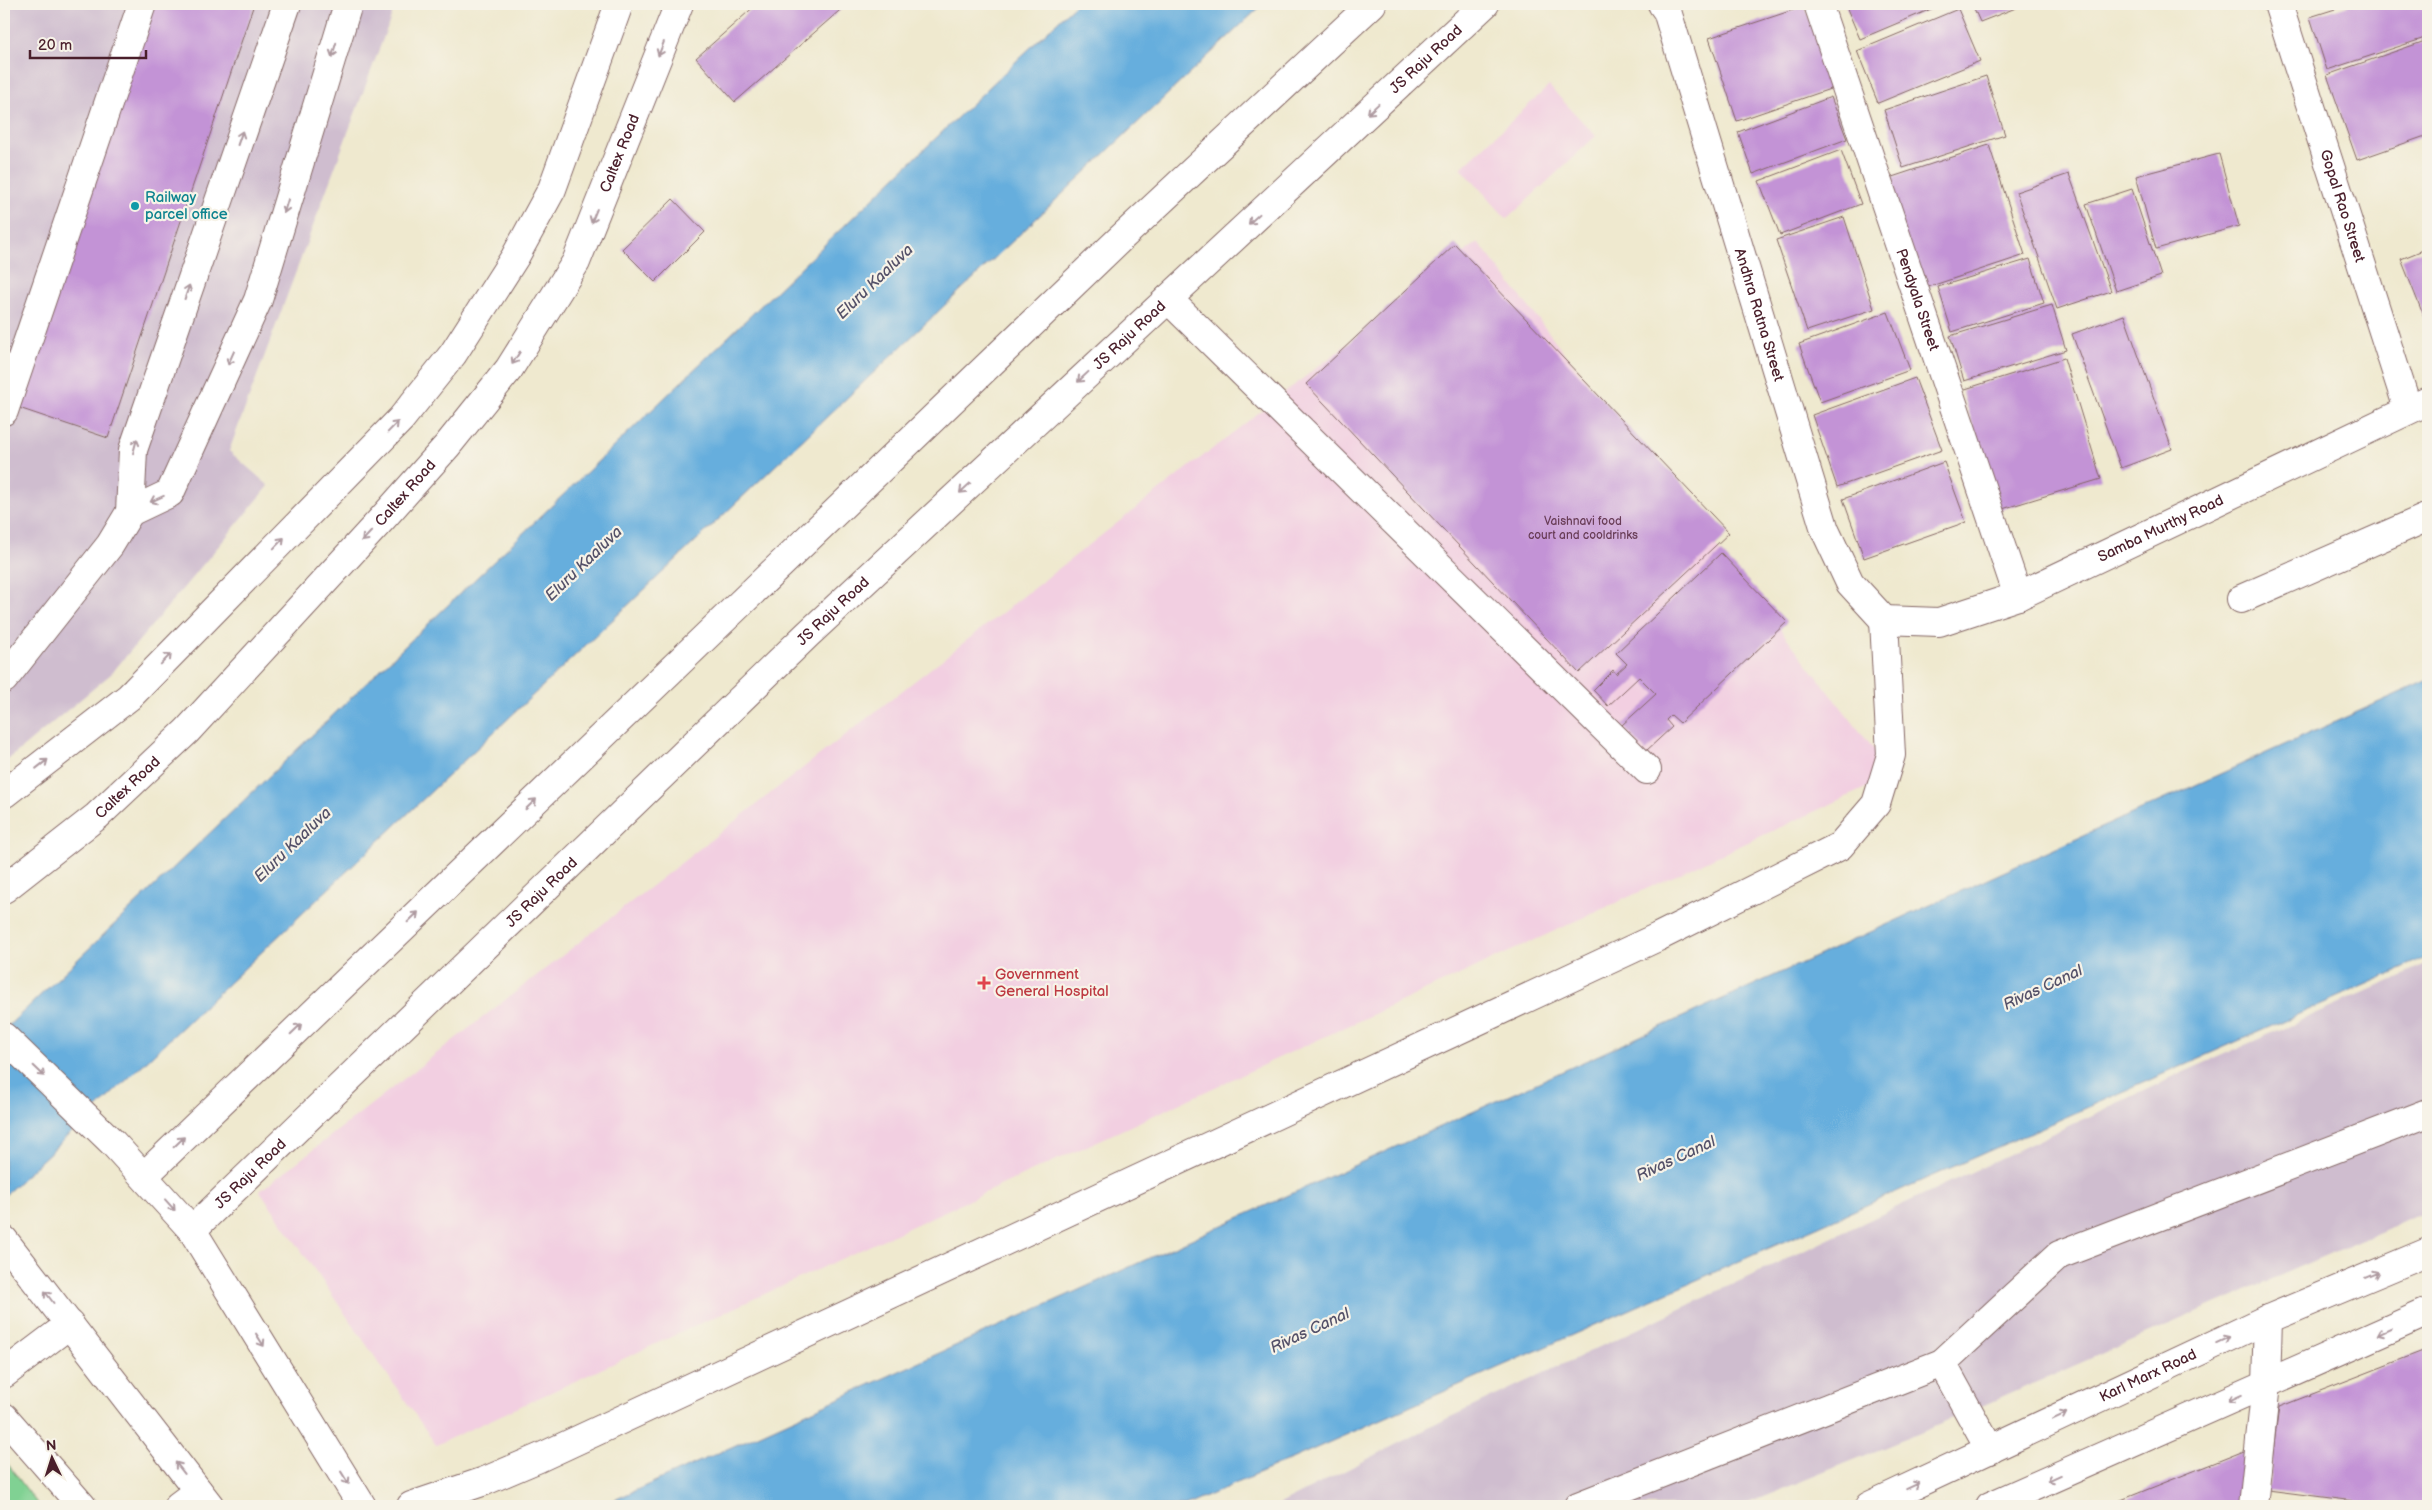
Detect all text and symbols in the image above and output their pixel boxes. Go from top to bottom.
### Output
street label: JS Raju Road [1385,21,1466,98]
scale bar [30,28,146,60]
text: 20 m [38,36,72,55]
one-way arrow [656,41,665,56]
one-way arrow [328,42,338,58]
one-way arrow [1366,103,1379,115]
street label: Caltex Road [595,111,644,195]
one-way arrow [236,131,246,147]
street label: Gopal Rao Street [2316,147,2370,265]
place label: Railway parcel office [145,188,228,224]
one-way arrow [281,197,291,213]
marker: Railway parcel office [129,200,141,212]
one-way arrow [589,208,598,223]
one-way arrow [1248,213,1260,225]
water label: Eluru Kaaluva [833,241,917,323]
street label: Andhra Ratna Street [1730,246,1789,384]
street label: Pendyala Street [1892,246,1944,353]
one-way arrow [183,285,192,300]
street label: JS Raju Road [1089,297,1170,374]
one-way arrow [226,350,236,365]
one-way arrow [511,351,522,365]
one-way arrow [1077,372,1090,383]
one-way arrow [387,421,399,433]
one-way arrow [131,438,140,454]
street label: Caltex Road [371,456,440,530]
one-way arrow [958,482,971,494]
street label: Samba Murthy Road [2094,490,2227,566]
one-way arrow [150,495,165,505]
house number: Vaishnavi food court and cooldrinks [1528,514,1638,543]
water label: Eluru Kaaluva [542,523,626,605]
one-way arrow [361,530,373,542]
one-way arrow [273,537,285,549]
street label: JS Raju Road [792,572,873,650]
one-way arrow [160,653,172,666]
street label: Caltex Road [91,752,164,823]
one-way arrow [35,759,48,770]
one-way arrow [524,798,537,810]
water label: Eluru Kaaluva [251,804,335,886]
street label: JS Raju Road [501,853,581,931]
one-way arrow [407,911,420,923]
water label: Rivas Canal [2000,961,2087,1015]
place label: Government General Hospital [995,965,1109,1001]
marker: Government General Hospital [977,976,991,990]
one-way arrow [290,1023,302,1035]
one-way arrow [32,1065,45,1077]
water label: Rivas Canal [1633,1132,1720,1186]
street label: JS Raju Road [210,1135,290,1213]
one-way arrow [173,1136,185,1148]
one-way arrow [164,1198,175,1211]
one-way arrow [2364,1270,2379,1280]
one-way arrow [44,1290,54,1304]
water label: Rivas Canal [1267,1304,1354,1358]
one-way arrow [2377,1328,2392,1338]
one-way arrow [254,1333,265,1347]
one-way arrow [2215,1335,2230,1344]
street label: Karl Marx Road [2096,1344,2200,1406]
one-way arrow [2228,1393,2243,1403]
one-way arrow [2052,1411,2067,1421]
north arrow [28,1432,78,1482]
text: N [45,1437,57,1454]
one-way arrow [175,1461,185,1475]
one-way arrow [340,1471,350,1485]
one-way arrow [2047,1473,2062,1483]
one-way arrow [1905,1480,1920,1490]

